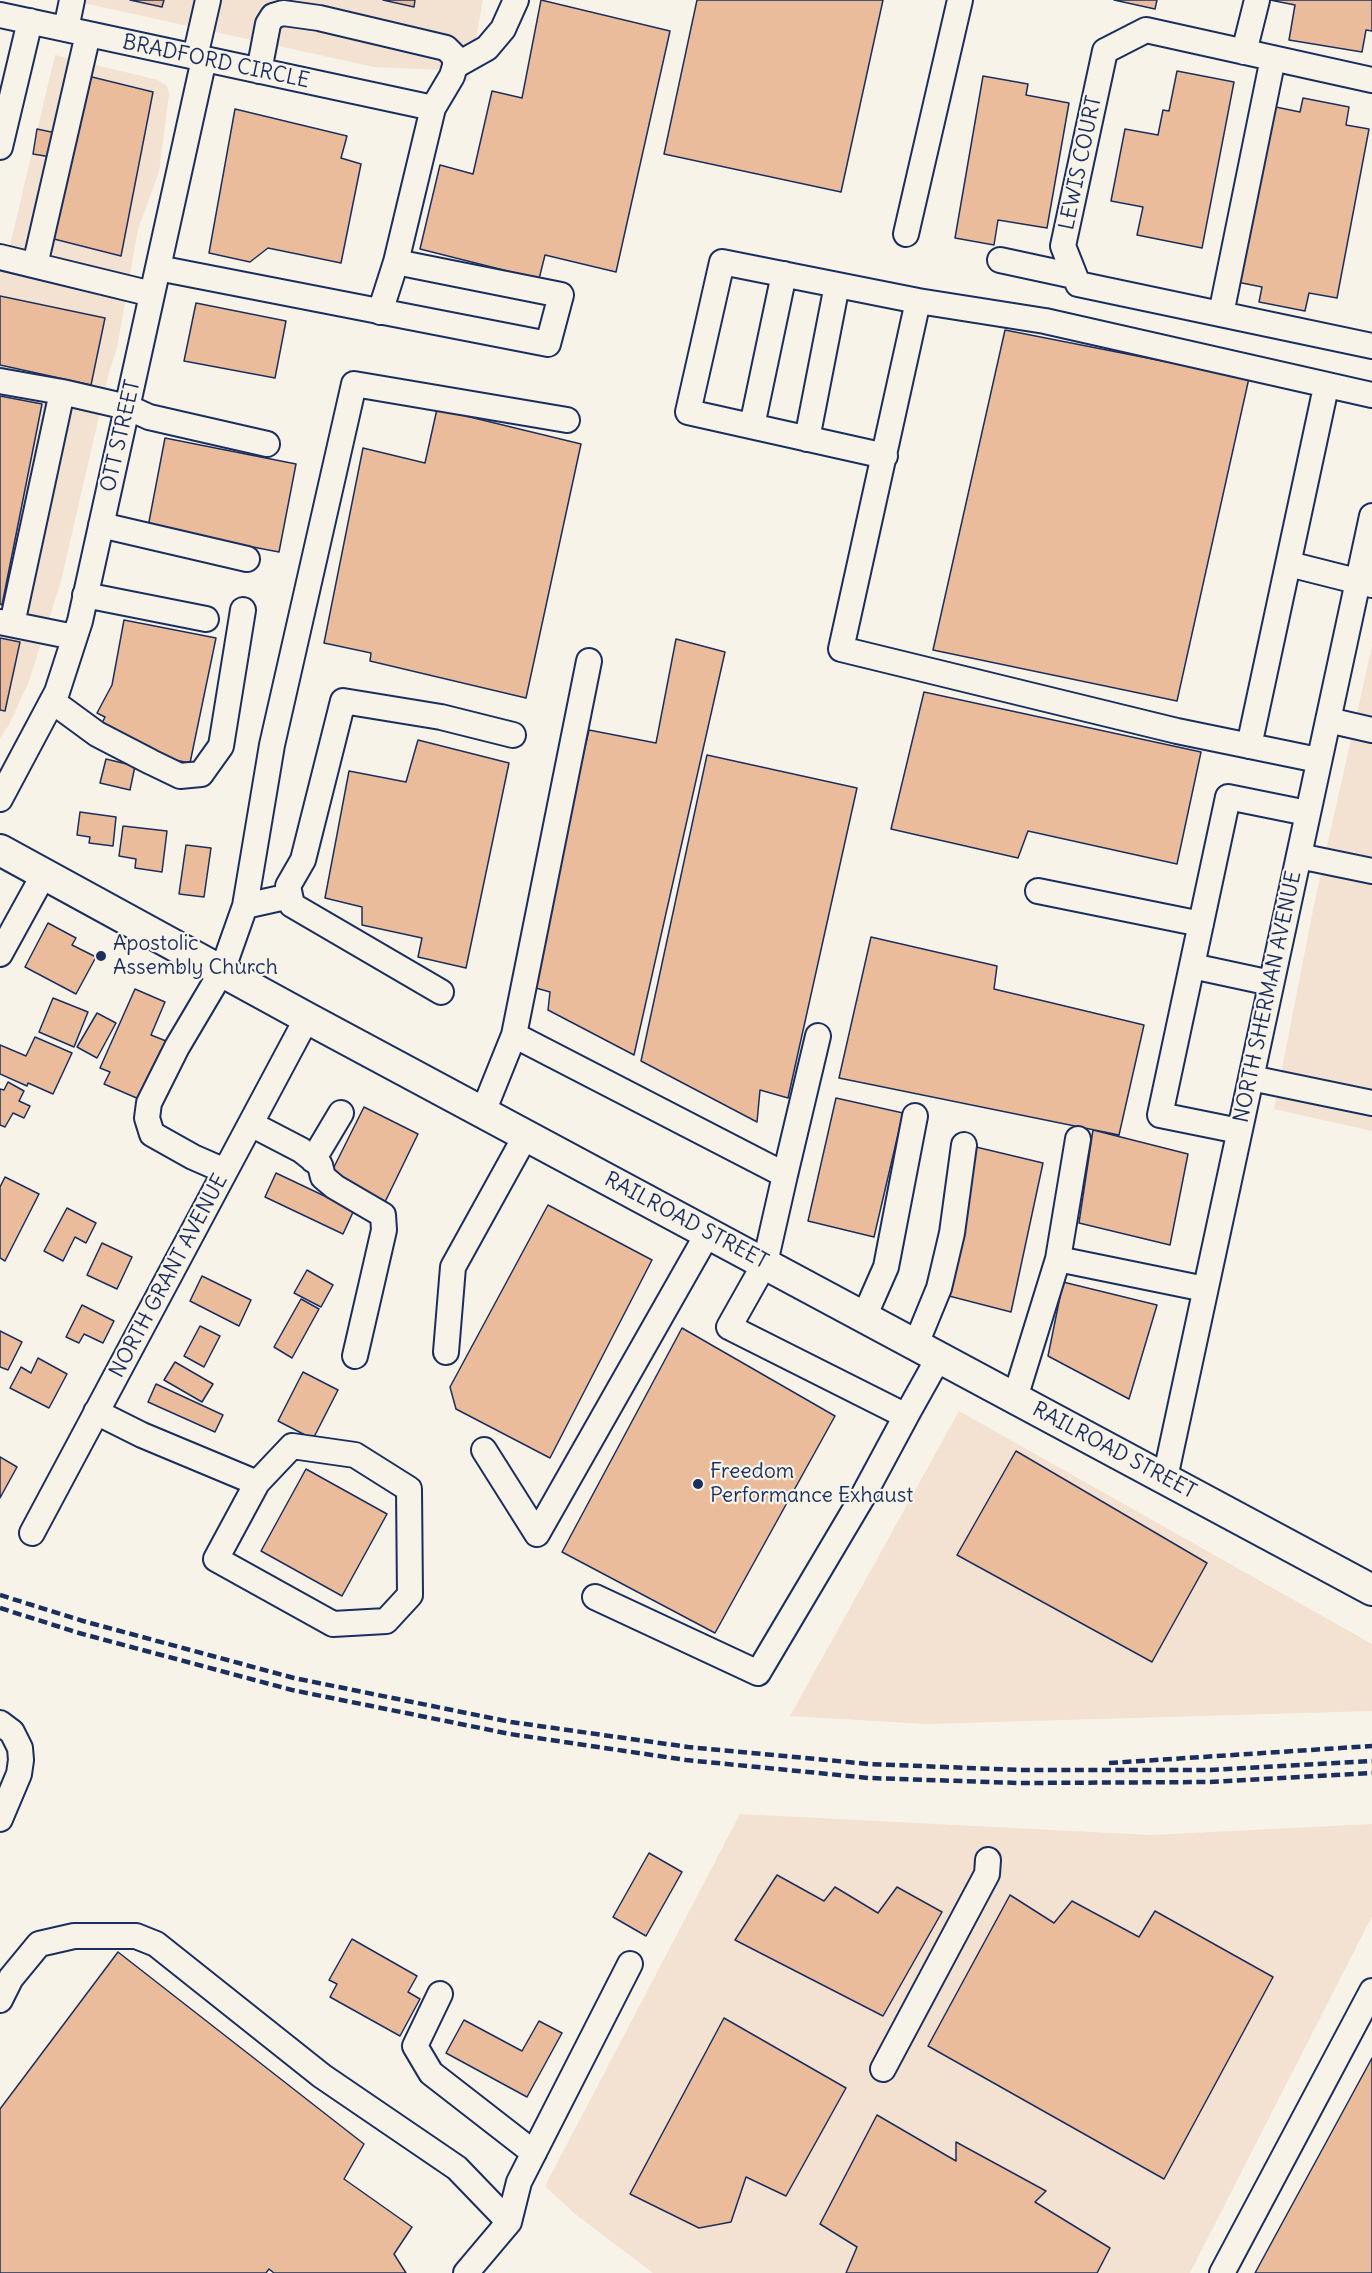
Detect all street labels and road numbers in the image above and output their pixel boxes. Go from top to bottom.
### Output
street label: BRADFORD CIRCLE [120,30,312,94]
street label: LEWIS COURT [1054,94,1108,232]
street label: OTT STREET [96,378,146,494]
street label: NORTH SHERMAN AVENUE [1229,869,1307,1125]
street label: RAILROAD STREET [600,1167,772,1275]
street label: NORTH GRANT AVENUE [105,1170,233,1382]
street label: RAILROAD STREET [1028,1397,1200,1505]

